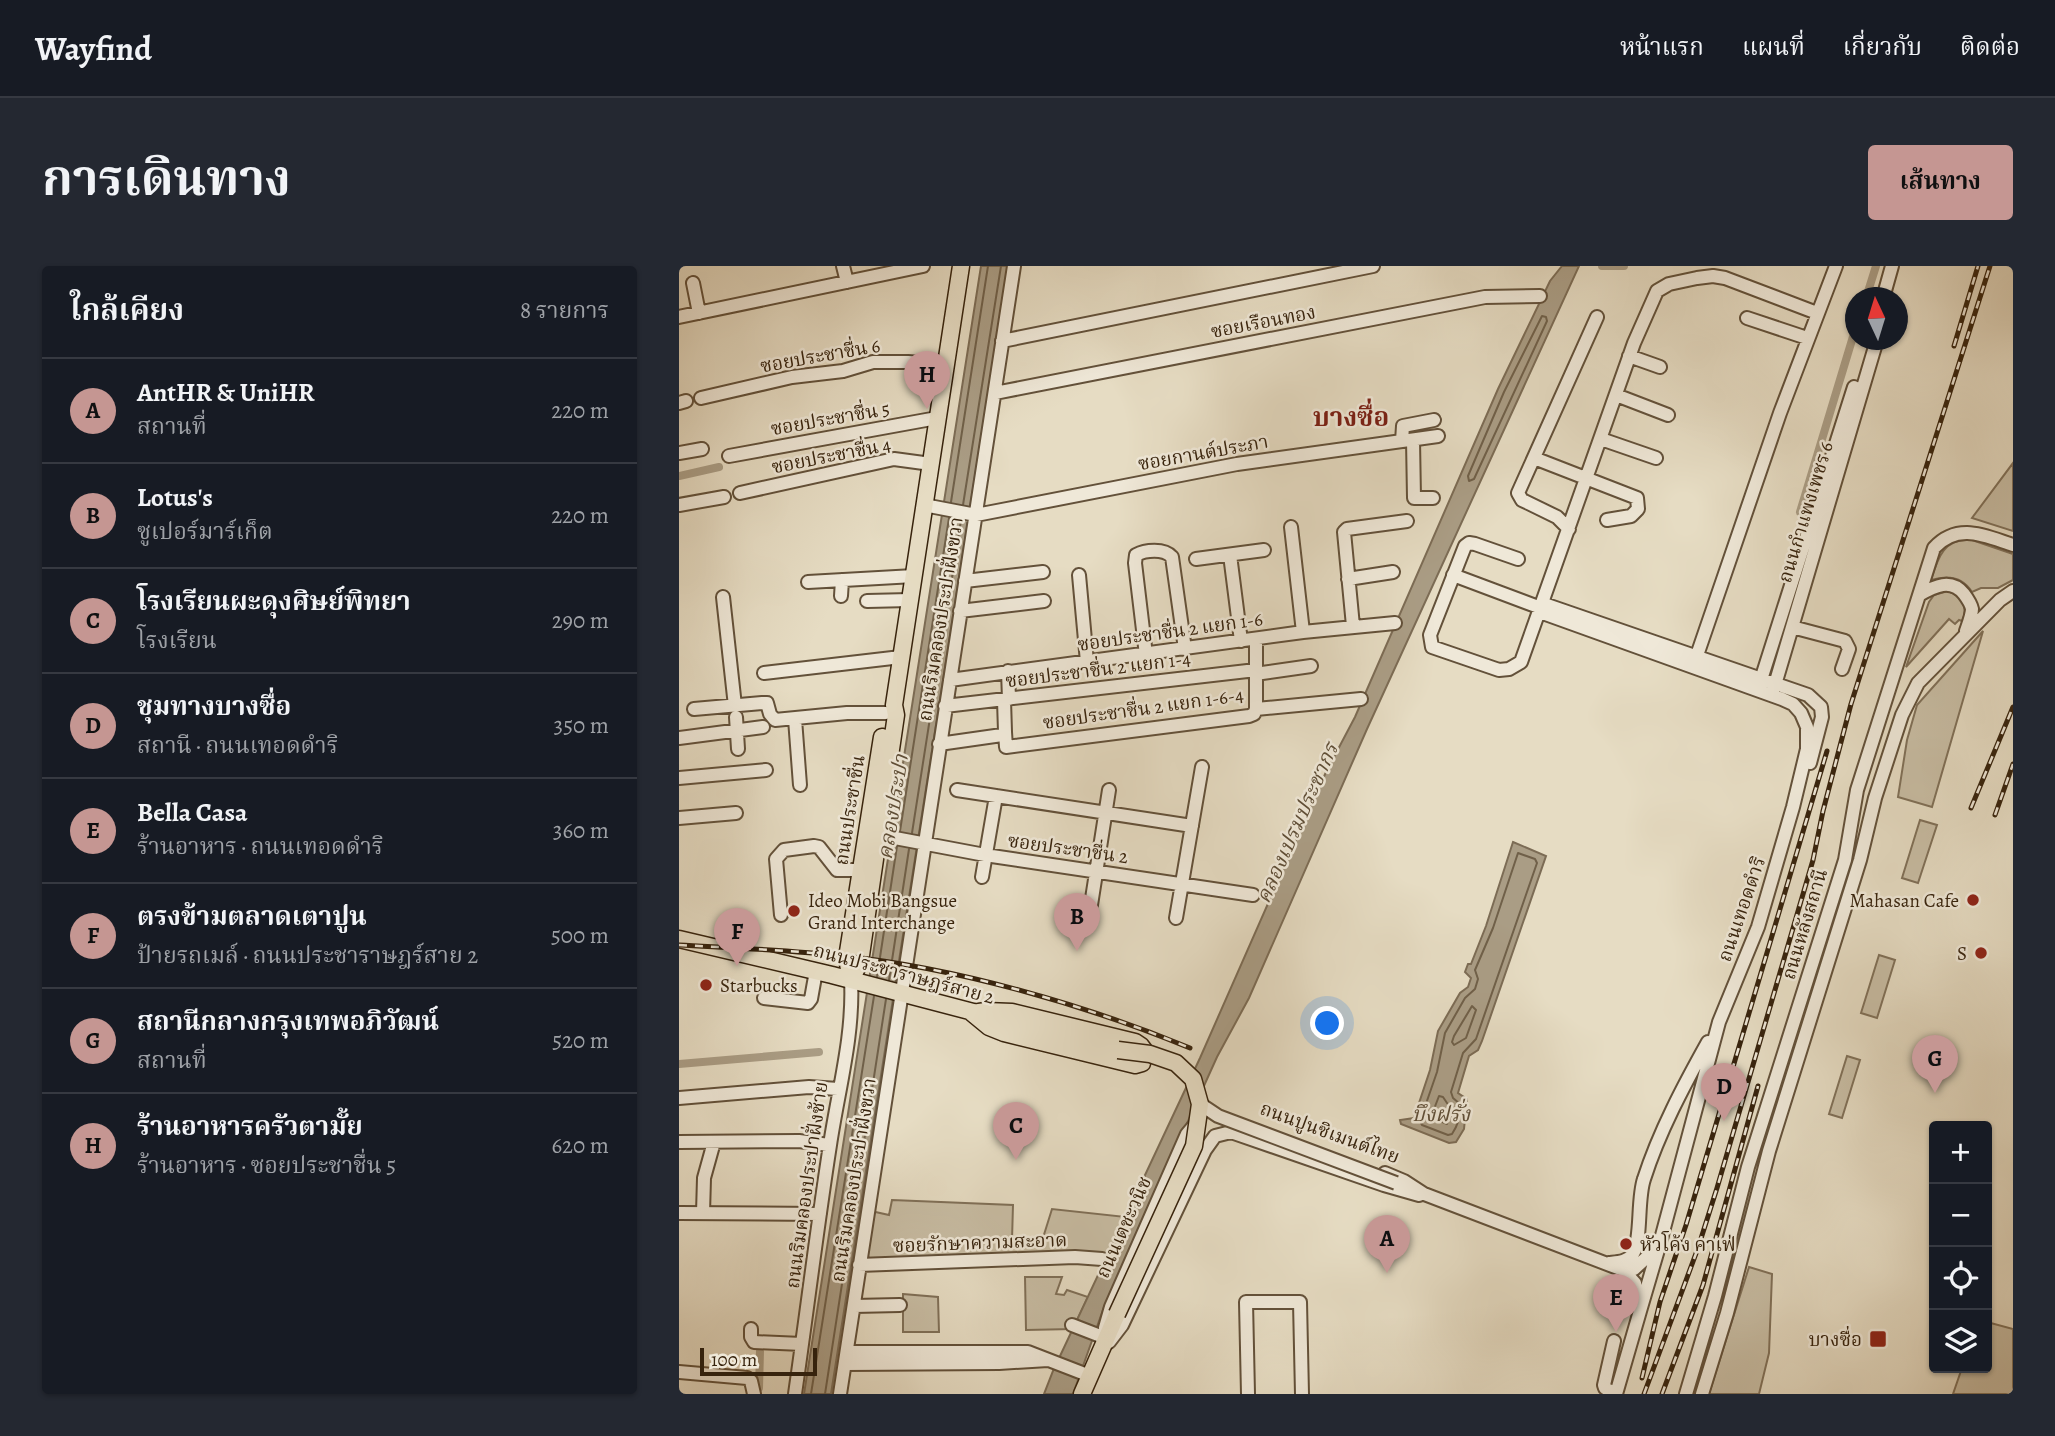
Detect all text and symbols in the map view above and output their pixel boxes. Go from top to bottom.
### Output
text: Wayfind [35,26,152,71]
text: หน้าแรก [1620,31,1704,63]
text: แผนที่ [1742,31,1805,63]
text: เกี่ยวกับ [1843,31,1922,63]
text: ติดต่อ [1960,31,2020,63]
text: การเดินทาง [42,145,291,212]
button: เส้นทาง [1868,145,2013,220]
north arrow [1845,287,1908,350]
text: ใกล้เคียง [70,290,184,330]
text: 8 รายการ [520,295,609,326]
street label: ซอยเรือนทอง [1208,299,1318,345]
street label: ซอยประชาชื่น 6 [758,331,882,379]
pin: H [904,351,950,409]
text: AntHR & UniHR [137,375,315,410]
street label: ซอยประชาชื่น 5 [768,394,892,442]
text: A [86,395,100,426]
text: 220 m [551,395,609,426]
district label: บางซื่อ [1313,398,1389,435]
text: สถานที่ [137,411,207,442]
street label: ซอยกานต์ประภา [1136,429,1270,477]
street label: ซอยประชาชื่น 4 [769,430,893,480]
street label: ถนนกำแพงเพชร 6 [1772,438,1840,586]
text: Lotus's [137,480,213,515]
text: B [86,500,100,531]
text: 220 m [551,500,609,531]
street label: ถนนริมคลองประปาฝั่งขวา [910,515,970,723]
text: ซูเปอร์มาร์เก็ต [137,516,273,547]
text: โรงเรียนผะดุงศิษย์พิทยา [137,584,411,619]
street label: ซอยประชาชื่น 2 แยก 1-6 [1076,604,1265,658]
text: C [86,605,100,636]
text: 290 m [552,605,609,636]
text: โรงเรียน [137,625,217,656]
street label: ซอยประชาชื่น 2 แยก 1-4 [1004,644,1193,694]
street label: ซอยประชาชื่น 2 แยก 1-6-4 [1041,680,1246,736]
text: ชุมทางบางซื่อ [137,689,291,724]
text: D [85,710,101,741]
text: 350 m [554,710,609,741]
text: สถานี · ถนนเทอดดำริ [137,730,338,761]
water label: คลองเปรมประชากร [1249,736,1346,908]
water label: คลองประปา [871,752,915,862]
street label: ถนนประชาชื่น [827,753,872,867]
text: Bella Casa [137,795,248,830]
text: E [86,815,100,846]
text: 360 m [553,815,609,846]
street label: ซอยประชาชื่น 2 [1006,826,1130,870]
text: ร้านอาหาร · ถนนเทอดดำริ [137,831,383,862]
street label: ถนนเทอดดำริ [1712,853,1772,965]
street label: ถนนหลังสถานี [1776,866,1834,983]
place label: Ideo Mobi Bangsue Grand Interchange [808,888,957,936]
place label: Mahasan Cafe [1849,888,1959,914]
marker: Mahasan Cafe [1965,892,1981,908]
pin: B [1054,893,1100,951]
text: ตรงข้ามตลาดเตาปูน [137,899,367,934]
marker: Ideo Mobi Bangsue Grand Interchange [786,903,802,919]
pin: F [714,908,760,966]
text: F [87,920,99,951]
text: 500 m [551,920,609,951]
street label: ถนนประชาราษฎร์สาย 2 [810,937,997,1011]
text: ป้ายรถเมล์ · ถนนประชาราษฎร์สาย 2 [137,940,478,971]
place label: S [1957,941,1967,967]
marker: S [1973,945,1989,961]
place label: Starbucks [720,973,798,999]
marker: Starbucks [698,977,714,993]
text: สถานีกลางกรุงเทพอภิวัฒน์ [137,1004,439,1039]
your location [1310,1006,1344,1040]
text: G [85,1025,101,1056]
text: 520 m [552,1025,609,1056]
pin: G [1912,1035,1958,1093]
text: สถานที่ [137,1045,207,1076]
pin: D [1701,1063,1747,1121]
street label: ถนนริมคลองประปาฝั่งขวา [823,1076,883,1284]
street label: ถนนริมคลองประปาฝั่งซ้าย [778,1080,834,1290]
street label: ถนนปูนซิเมนต์ไทย [1256,1095,1403,1170]
water label: บึงฝรั่ง [1412,1098,1472,1128]
pin: C [993,1102,1039,1160]
text: ร้านอาหารครัวตามั้ย [137,1109,363,1144]
map controls [1929,1121,1992,1373]
button: + [1929,1121,1992,1184]
text: H [84,1130,102,1161]
text: 620 m [551,1130,609,1161]
text: ร้านอาหาร · ซอยประชาชื่น 5 [137,1150,396,1181]
street label: ถนนเตชะวนิช [1090,1172,1158,1282]
button: − [1929,1184,1992,1247]
pin: A [1364,1215,1410,1273]
street label: ซอยรักษาความสะอาด [892,1227,1068,1259]
place label: หัวโค้ง คาเฟ่ [1640,1230,1736,1258]
marker: หัวโค้ง คาเฟ่ [1618,1236,1634,1252]
button: locate [1929,1247,1992,1310]
pin: E [1593,1274,1639,1332]
button: layers [1929,1310,1992,1373]
place label: บางซื่อ [1809,1325,1862,1353]
marker: บางซื่อ [1868,1329,1888,1349]
scale bar [700,1345,817,1377]
text: 100 m [711,1347,757,1373]

